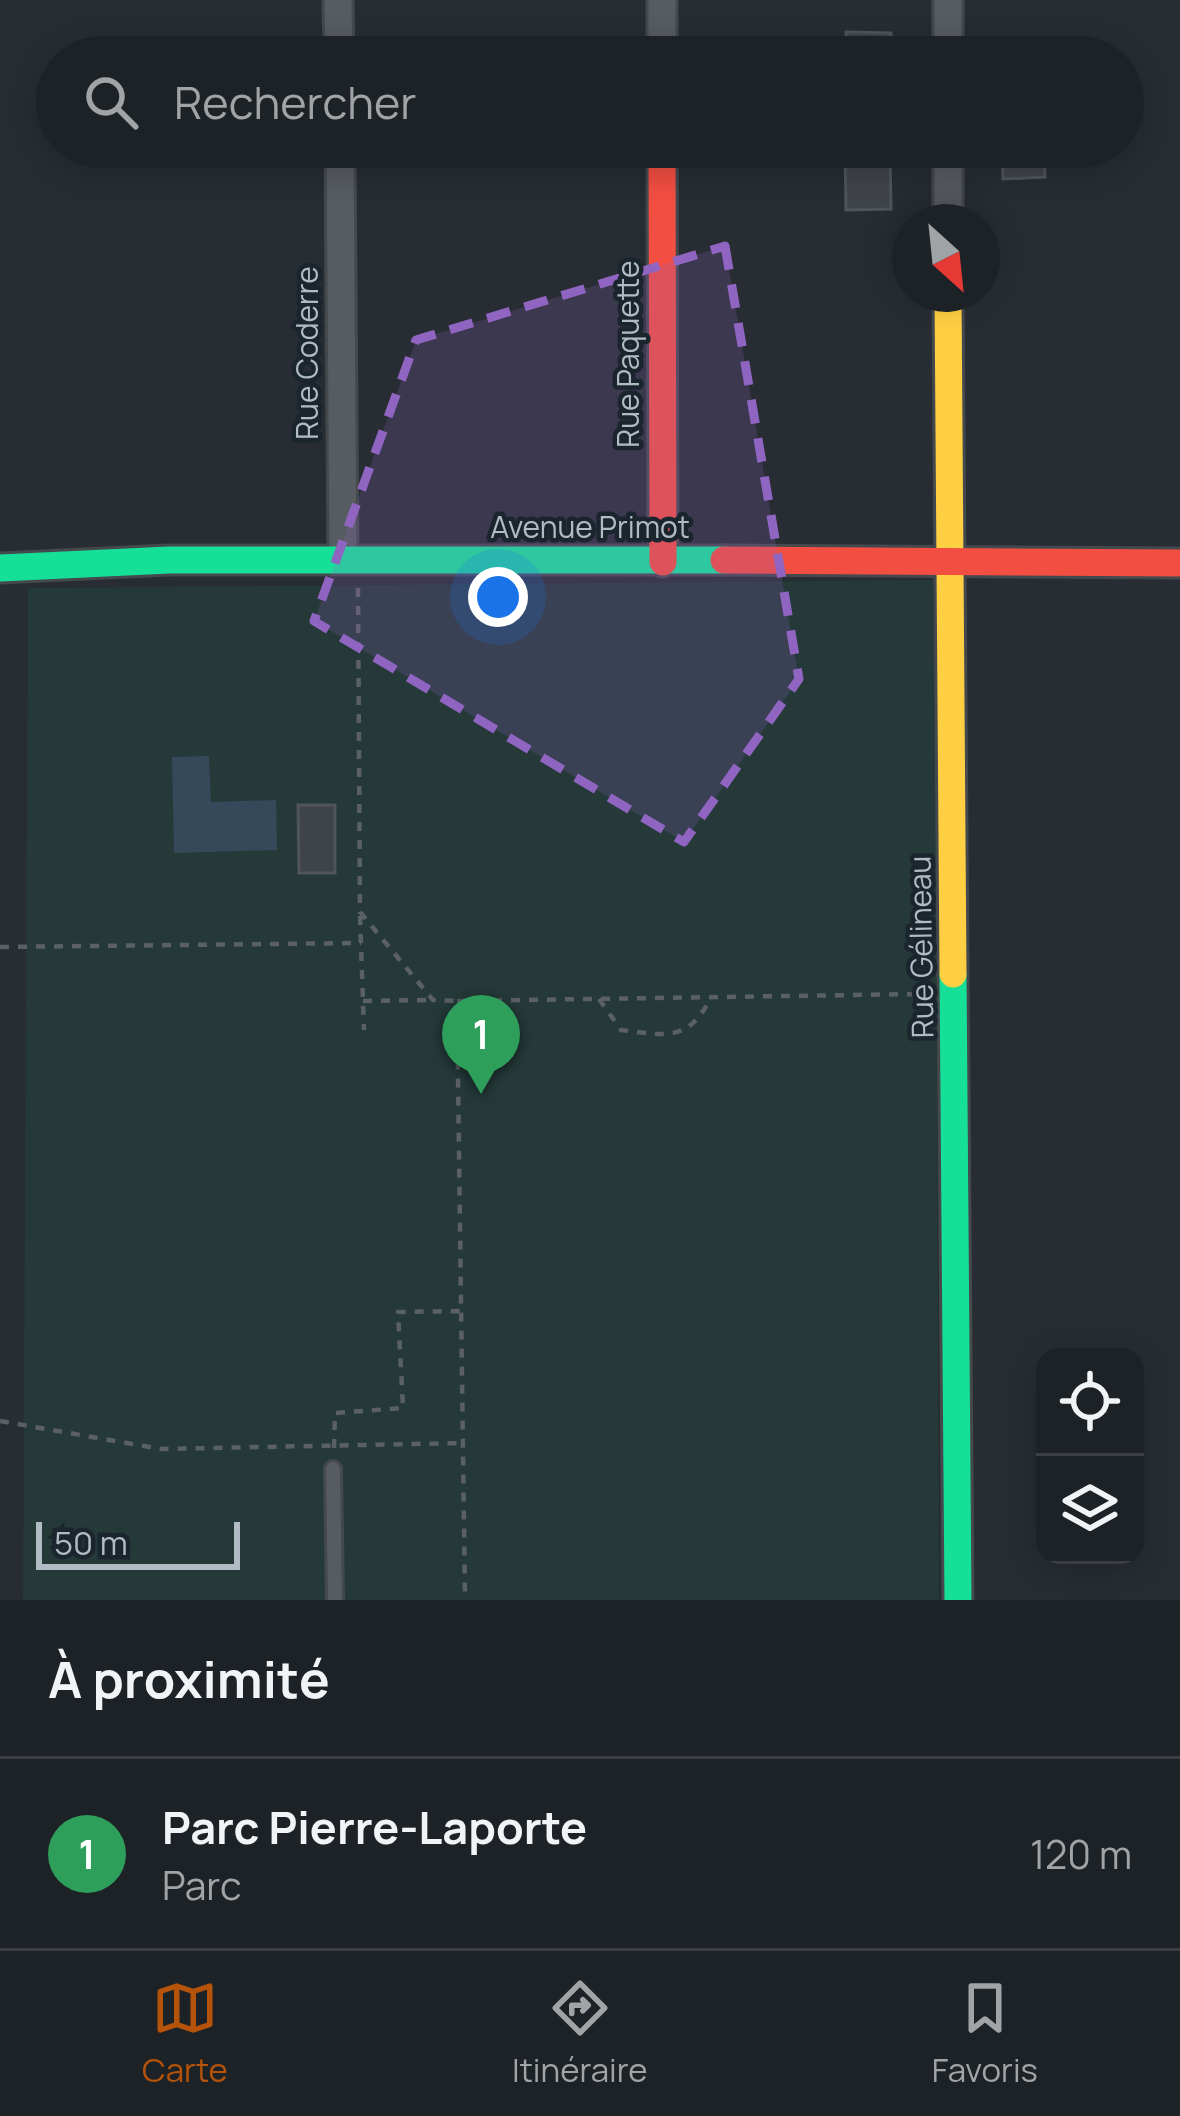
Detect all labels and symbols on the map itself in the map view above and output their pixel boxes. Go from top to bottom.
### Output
north arrow [892,204,1000,312]
street label: Rue Paquette [607,260,648,448]
street label: Rue Coderre [286,266,327,440]
street label: Avenue Primot [490,506,690,547]
your location [468,567,528,627]
street label: Rue Gélineau [898,855,943,1039]
pin: 1 [442,995,520,1094]
scale bar [36,1516,240,1569]

